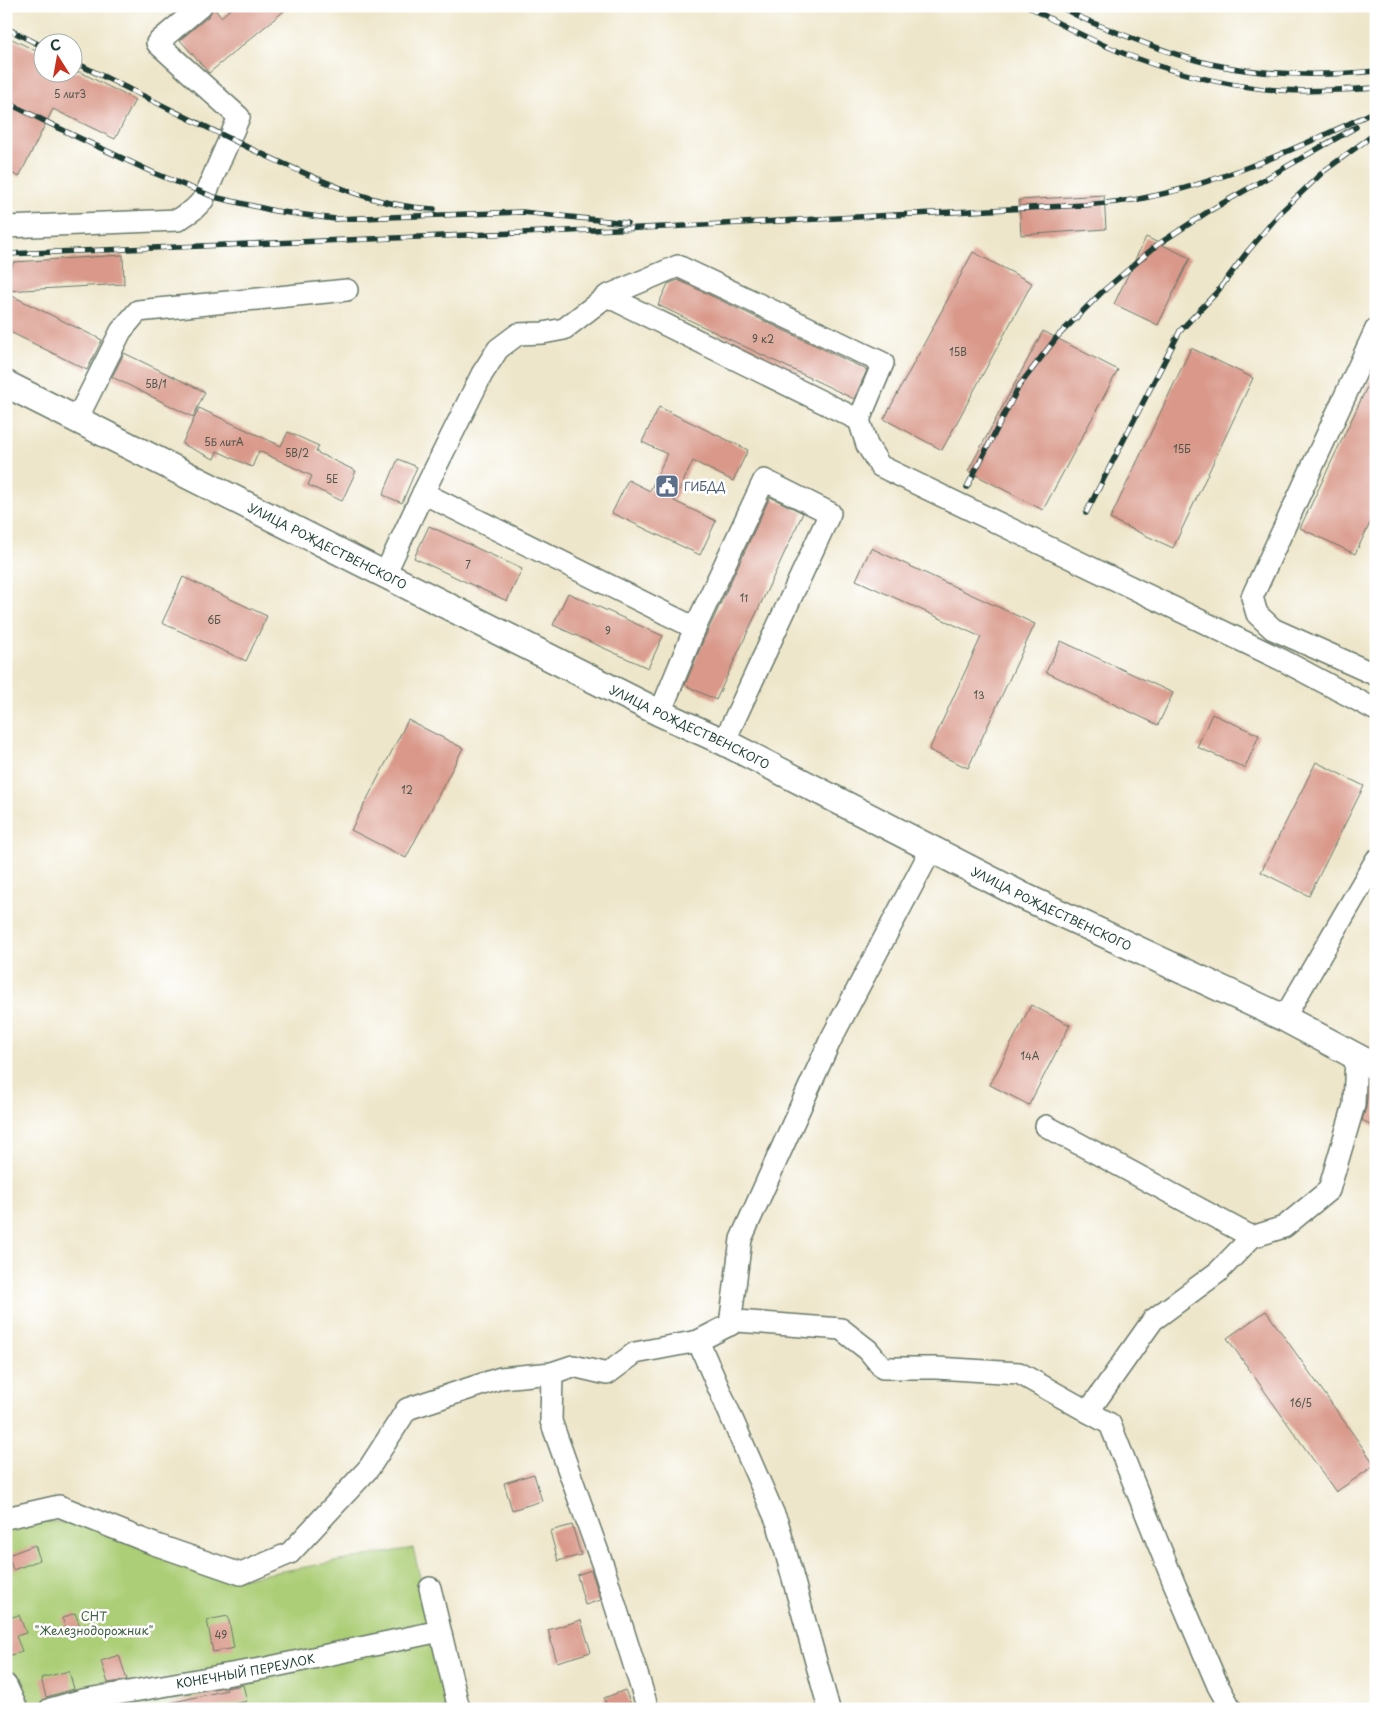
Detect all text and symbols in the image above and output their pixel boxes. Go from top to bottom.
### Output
north arrow [32,32,82,82]
text: С [48,33,63,56]
house number: 5 лит3 [54,86,86,101]
house number: 9 к2 [752,331,774,346]
house number: 15В [949,344,967,359]
house number: 5В/1 [145,376,167,391]
house number: 5Б литА [204,434,244,449]
house number: 15Б [1173,441,1191,456]
house number: 5В/2 [285,445,309,460]
house number: 5Е [326,471,338,486]
public building icon: ГИБДД [654,473,680,499]
place label: ГИБДД [684,477,726,495]
street label: УЛИЦА РОЖДЕСТВЕНСКОГО [245,498,410,593]
house number: 7 [465,557,471,572]
house number: 11 [740,590,748,605]
house number: 6Б [207,612,221,627]
house number: 9 [605,623,611,638]
street label: УЛИЦА РОЖДЕСТВЕНСКОГО [607,680,773,773]
house number: 13 [973,687,985,702]
house number: 12 [401,782,413,797]
street label: УЛИЦА РОЖДЕСТВЕНСКОГО [969,862,1135,955]
house number: 14А [1021,1048,1040,1063]
house number: 16/5 [1290,1395,1312,1410]
park label: СНТ "Железнодорожник" [34,1607,154,1639]
house number: 49 [215,1627,227,1642]
street label: КОНЕЧНЫЙ ПЕРЕУЛОК [174,1649,316,1693]

